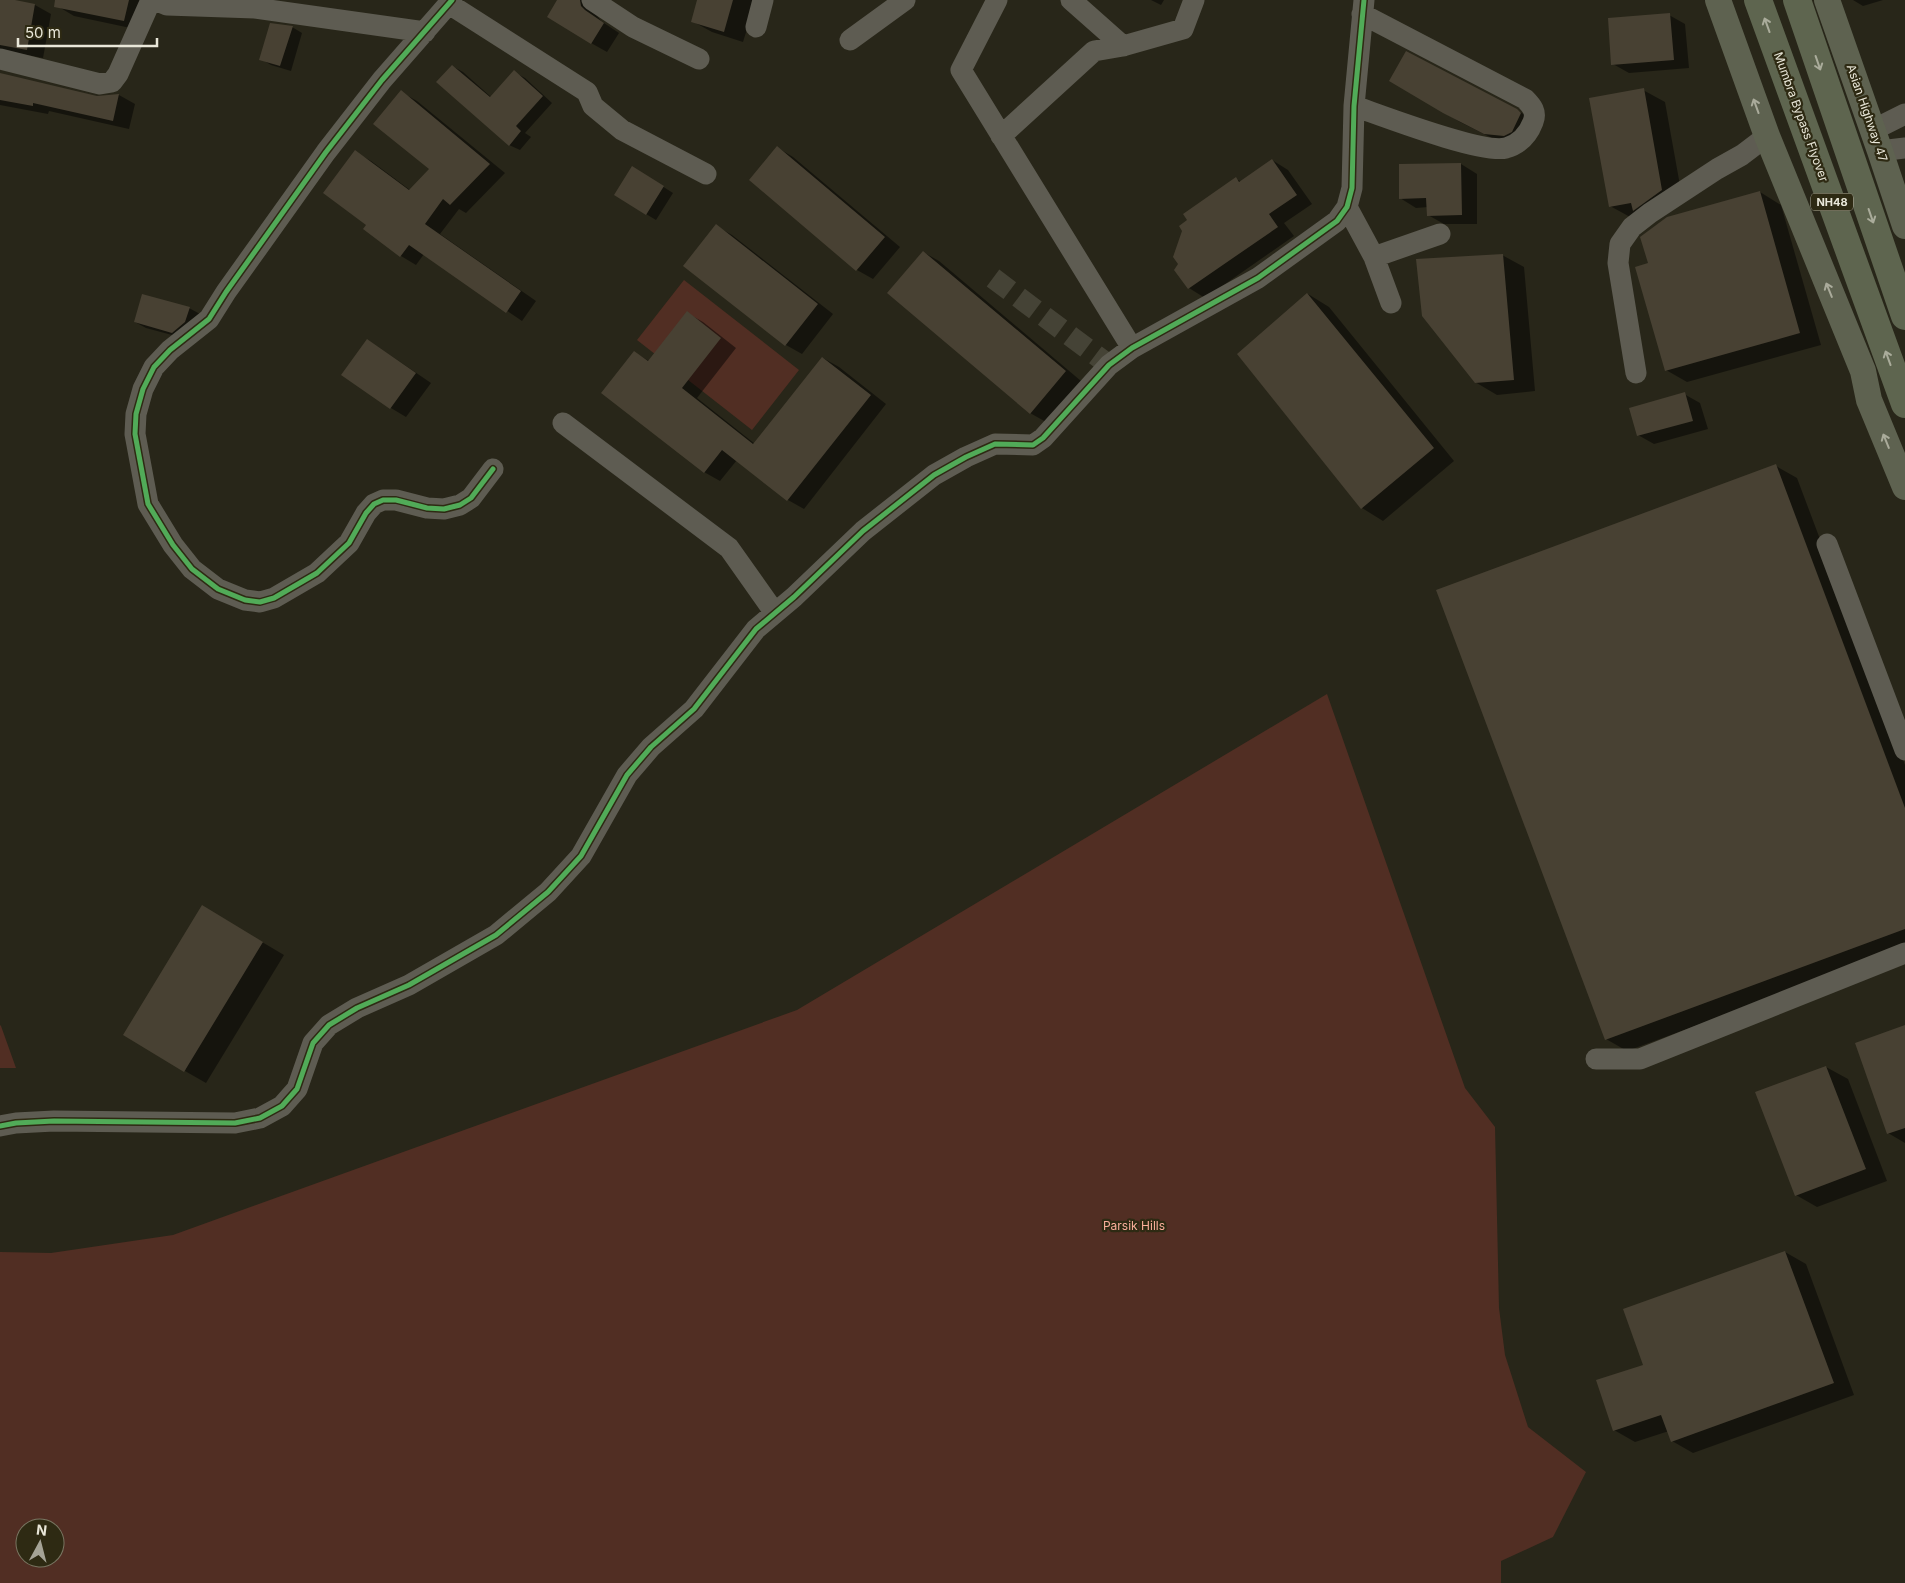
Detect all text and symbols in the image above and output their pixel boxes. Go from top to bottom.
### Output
scale bar [18,15,156,47]
one-way arrow [1762,17,1771,33]
text: 50 m [25,23,61,42]
street label: Mumbra Bypass Flyover [1771,50,1832,184]
one-way arrow [1814,54,1823,70]
street label: Asian Highway 47 [1844,62,1891,164]
one-way arrow [1751,99,1760,114]
road number: NH48 [1811,193,1853,210]
one-way arrow [1867,208,1876,224]
one-way arrow [1824,283,1834,298]
one-way arrow [1883,351,1892,366]
one-way arrow [1881,434,1890,449]
park label: Parsik Hills [1103,1218,1165,1233]
north arrow [15,1518,65,1568]
text: N [35,1521,48,1539]

